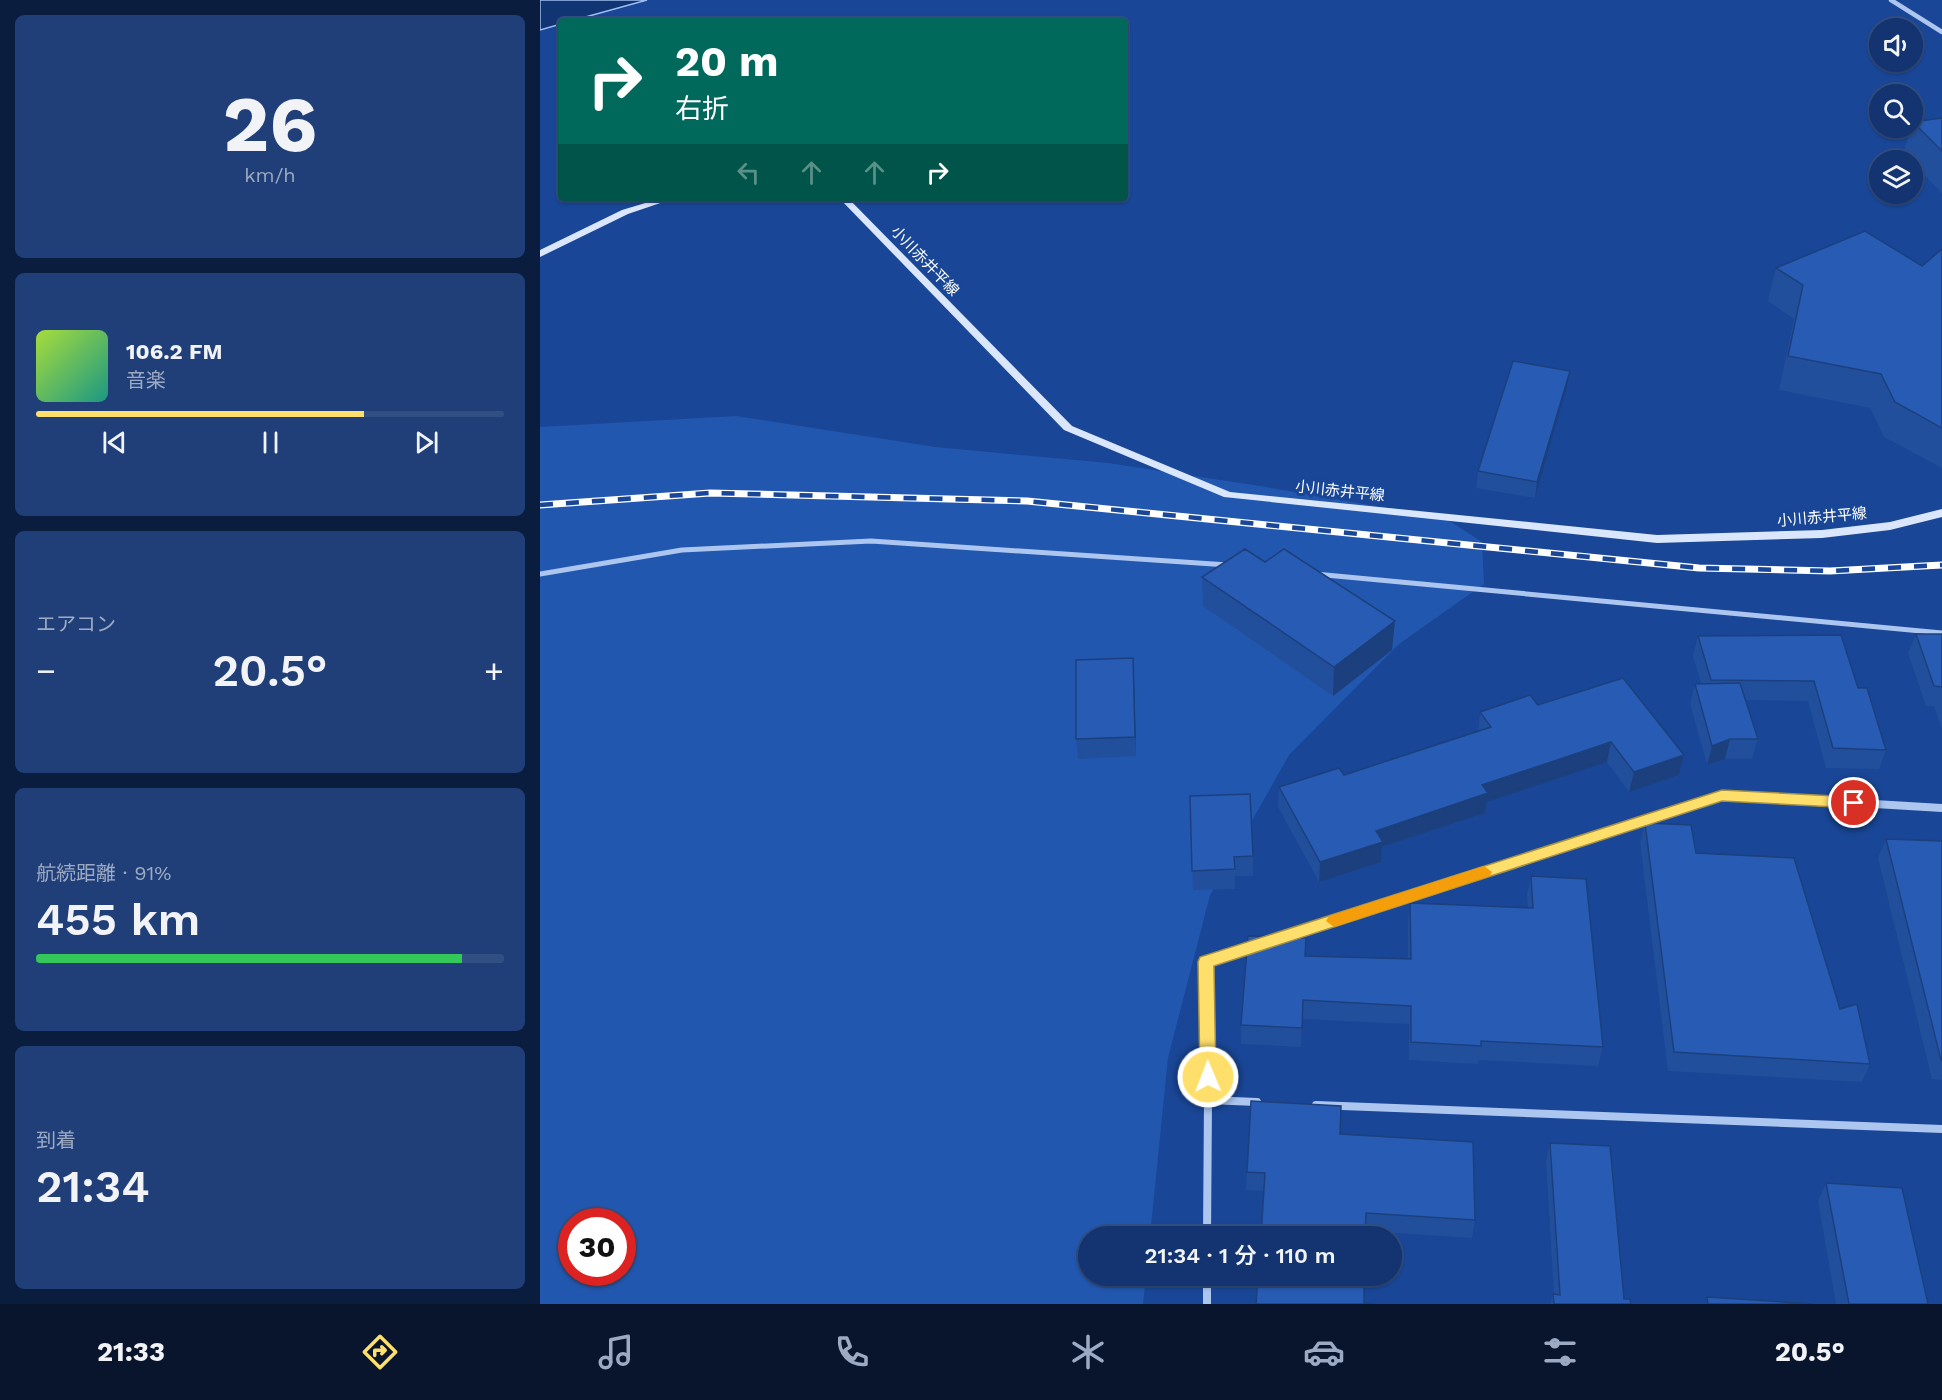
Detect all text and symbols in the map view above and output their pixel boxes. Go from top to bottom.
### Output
map controls [1869,18,1923,204]
button: sound [1869,18,1923,72]
text: 20 m [675,37,779,86]
icon: right [576,42,654,120]
text: 26 [223,78,317,170]
button: search [1869,84,1923,138]
text: 右折 [675,93,729,125]
button: layers [1869,150,1923,204]
icon: left [732,156,765,189]
icon: ahead [795,156,828,189]
icon: ahead [858,156,891,189]
icon: right [921,156,954,189]
text: km/h [244,163,296,187]
street label: 小川赤井平線 [887,222,963,300]
text: 106.2 FM [126,339,222,364]
text: 音楽 [126,368,166,392]
icon: previous [98,426,131,459]
icon: pause [254,426,287,459]
icon: next [410,426,443,459]
street label: 小川赤井平線 [1294,477,1386,505]
street label: 小川赤井平線 [1776,504,1868,530]
text: エアコン [36,612,116,636]
text: 20.5° [212,644,328,697]
text: − [36,651,56,690]
text: + [484,651,504,690]
pin [1828,777,1879,828]
icon: arrive [1837,786,1870,819]
text: 航続距離 · 91% [36,861,171,885]
text: 455 km [36,893,200,946]
position arrow [1176,1045,1240,1109]
text: 到着 [36,1128,76,1152]
text: 21:34 [36,1160,150,1213]
speed limit sign: 30 [558,1208,636,1286]
text: 21:34 · 1 分 · 110 m [1145,1243,1336,1268]
icon: directions [359,1331,401,1373]
icon: music [595,1331,637,1373]
icon: phone [831,1331,873,1373]
icon: climate [1067,1331,1109,1373]
icon: car [1303,1331,1345,1373]
icon: filters [1539,1331,1581,1373]
text: 21:33 [97,1336,165,1368]
text: 20.5° [1775,1336,1845,1368]

